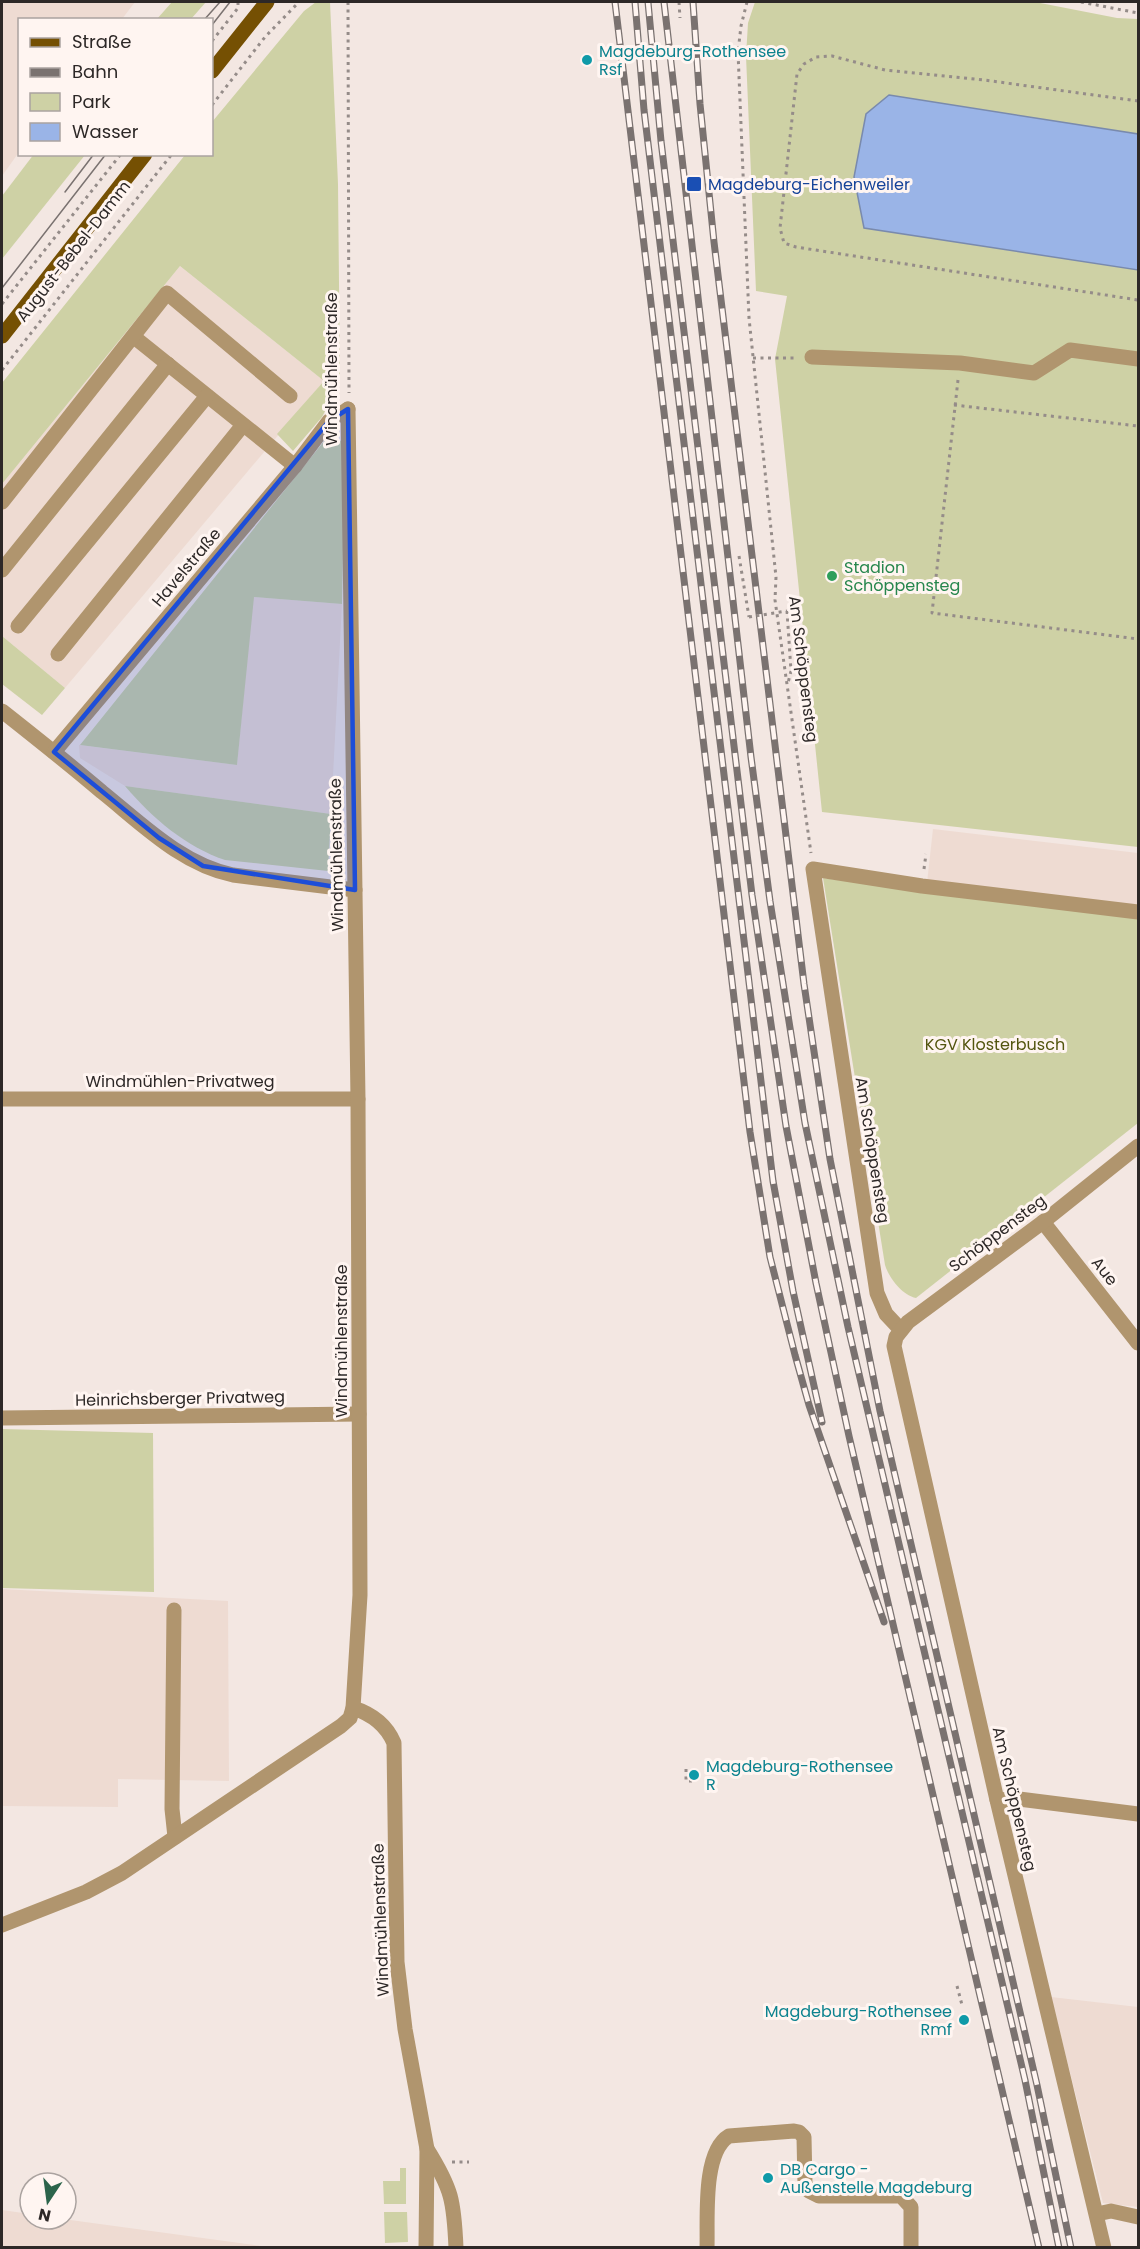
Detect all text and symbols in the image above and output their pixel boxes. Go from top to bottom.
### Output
legend [18,18,213,156]
text: Straße [72,29,131,54]
place label: Magdeburg-Rothensee Rsf [599,40,786,81]
marker: Magdeburg-Rothensee Rsf [580,53,594,67]
text: Bahn [72,59,118,84]
text: Park [72,89,111,114]
text: Wasser [72,119,139,144]
place label: Magdeburg-Eichenweiler [708,173,910,196]
marker: Magdeburg-Eichenweiler [685,175,703,193]
street label: August-Bebel-Damm [11,176,136,327]
street label: Windmühlenstraße [320,292,343,446]
street label: Havelstraße [147,523,226,612]
place label: Stadion Schöppensteg [844,556,960,597]
marker: Stadion Schöppensteg [825,569,839,583]
street label: Am Schöppensteg [783,594,824,744]
street label: Windmühlenstraße [324,778,349,932]
park label: KGV Klosterbusch [925,1033,1065,1056]
street label: Windmühlen-Privatweg [85,1070,275,1093]
street label: Am Schöppensteg [850,1075,895,1225]
street label: Schöppensteg [944,1189,1051,1278]
street label: Aue [1086,1252,1123,1291]
street label: Windmühlenstraße [330,1264,353,1418]
street label: Heinrichsberger Privatweg [75,1385,285,1412]
street label: Am Schöppensteg [987,1725,1042,1874]
place label: Magdeburg-Rothensee R [706,1755,893,1796]
marker: Magdeburg-Rothensee R [687,1768,701,1782]
street label: Windmühlenstraße [366,1843,395,1997]
place label: Magdeburg-Rothensee Rmf [765,2000,952,2041]
marker: Magdeburg-Rothensee Rmf [957,2013,971,2027]
place label: DB Cargo - Außenstelle Magdeburg [780,2158,972,2199]
north arrow [18,2171,78,2231]
marker: DB Cargo - Außenstelle Magdeburg [761,2171,775,2185]
text: N [36,2203,53,2228]

